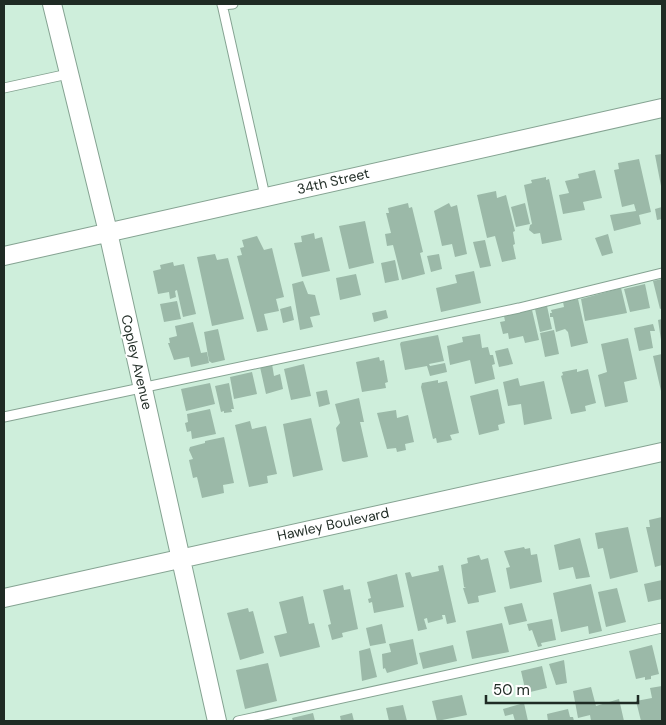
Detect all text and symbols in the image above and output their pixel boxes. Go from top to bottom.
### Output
street label: 34th Street [295,164,371,198]
street label: Copley Avenue [117,313,157,411]
street label: Hawley Boulevard [275,503,391,545]
scale bar [486,672,638,704]
text: 50 m [493,680,530,700]

